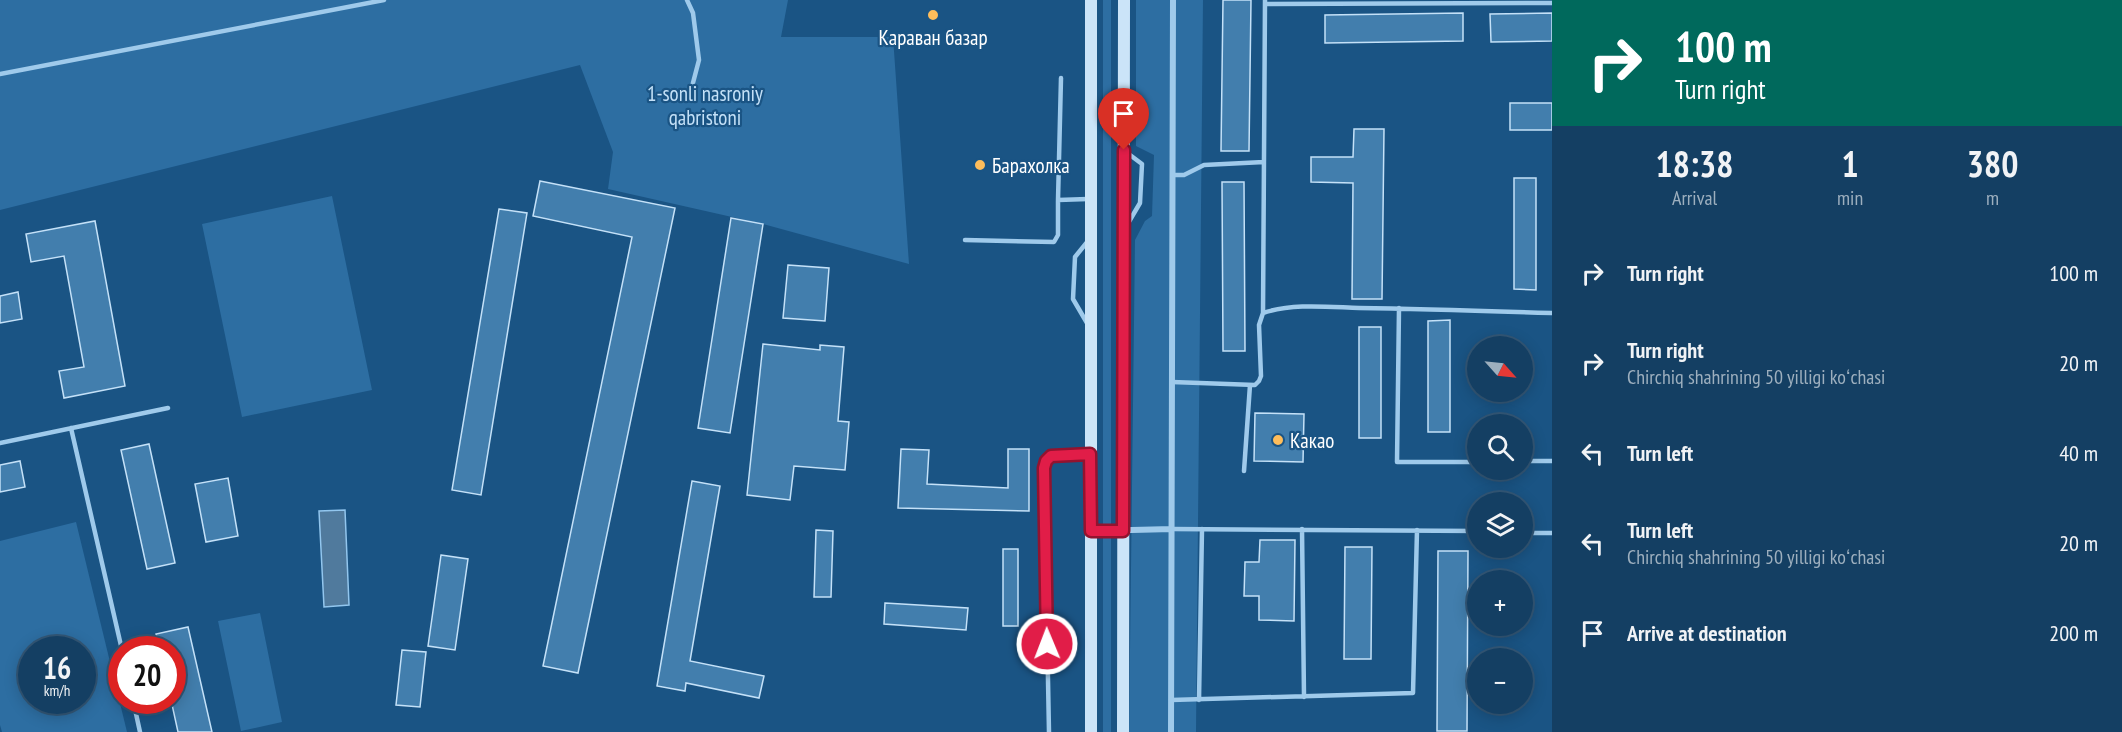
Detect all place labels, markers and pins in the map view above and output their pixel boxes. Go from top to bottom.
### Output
marker: Караван базар [926,8,940,22]
place label: Караван базар [878,24,988,51]
pin [1098,88,1149,150]
place label: Барахолка [992,152,1070,179]
marker: Барахолка [973,158,987,172]
place label: Какао [1290,427,1334,454]
marker: Какао [1271,433,1285,447]

